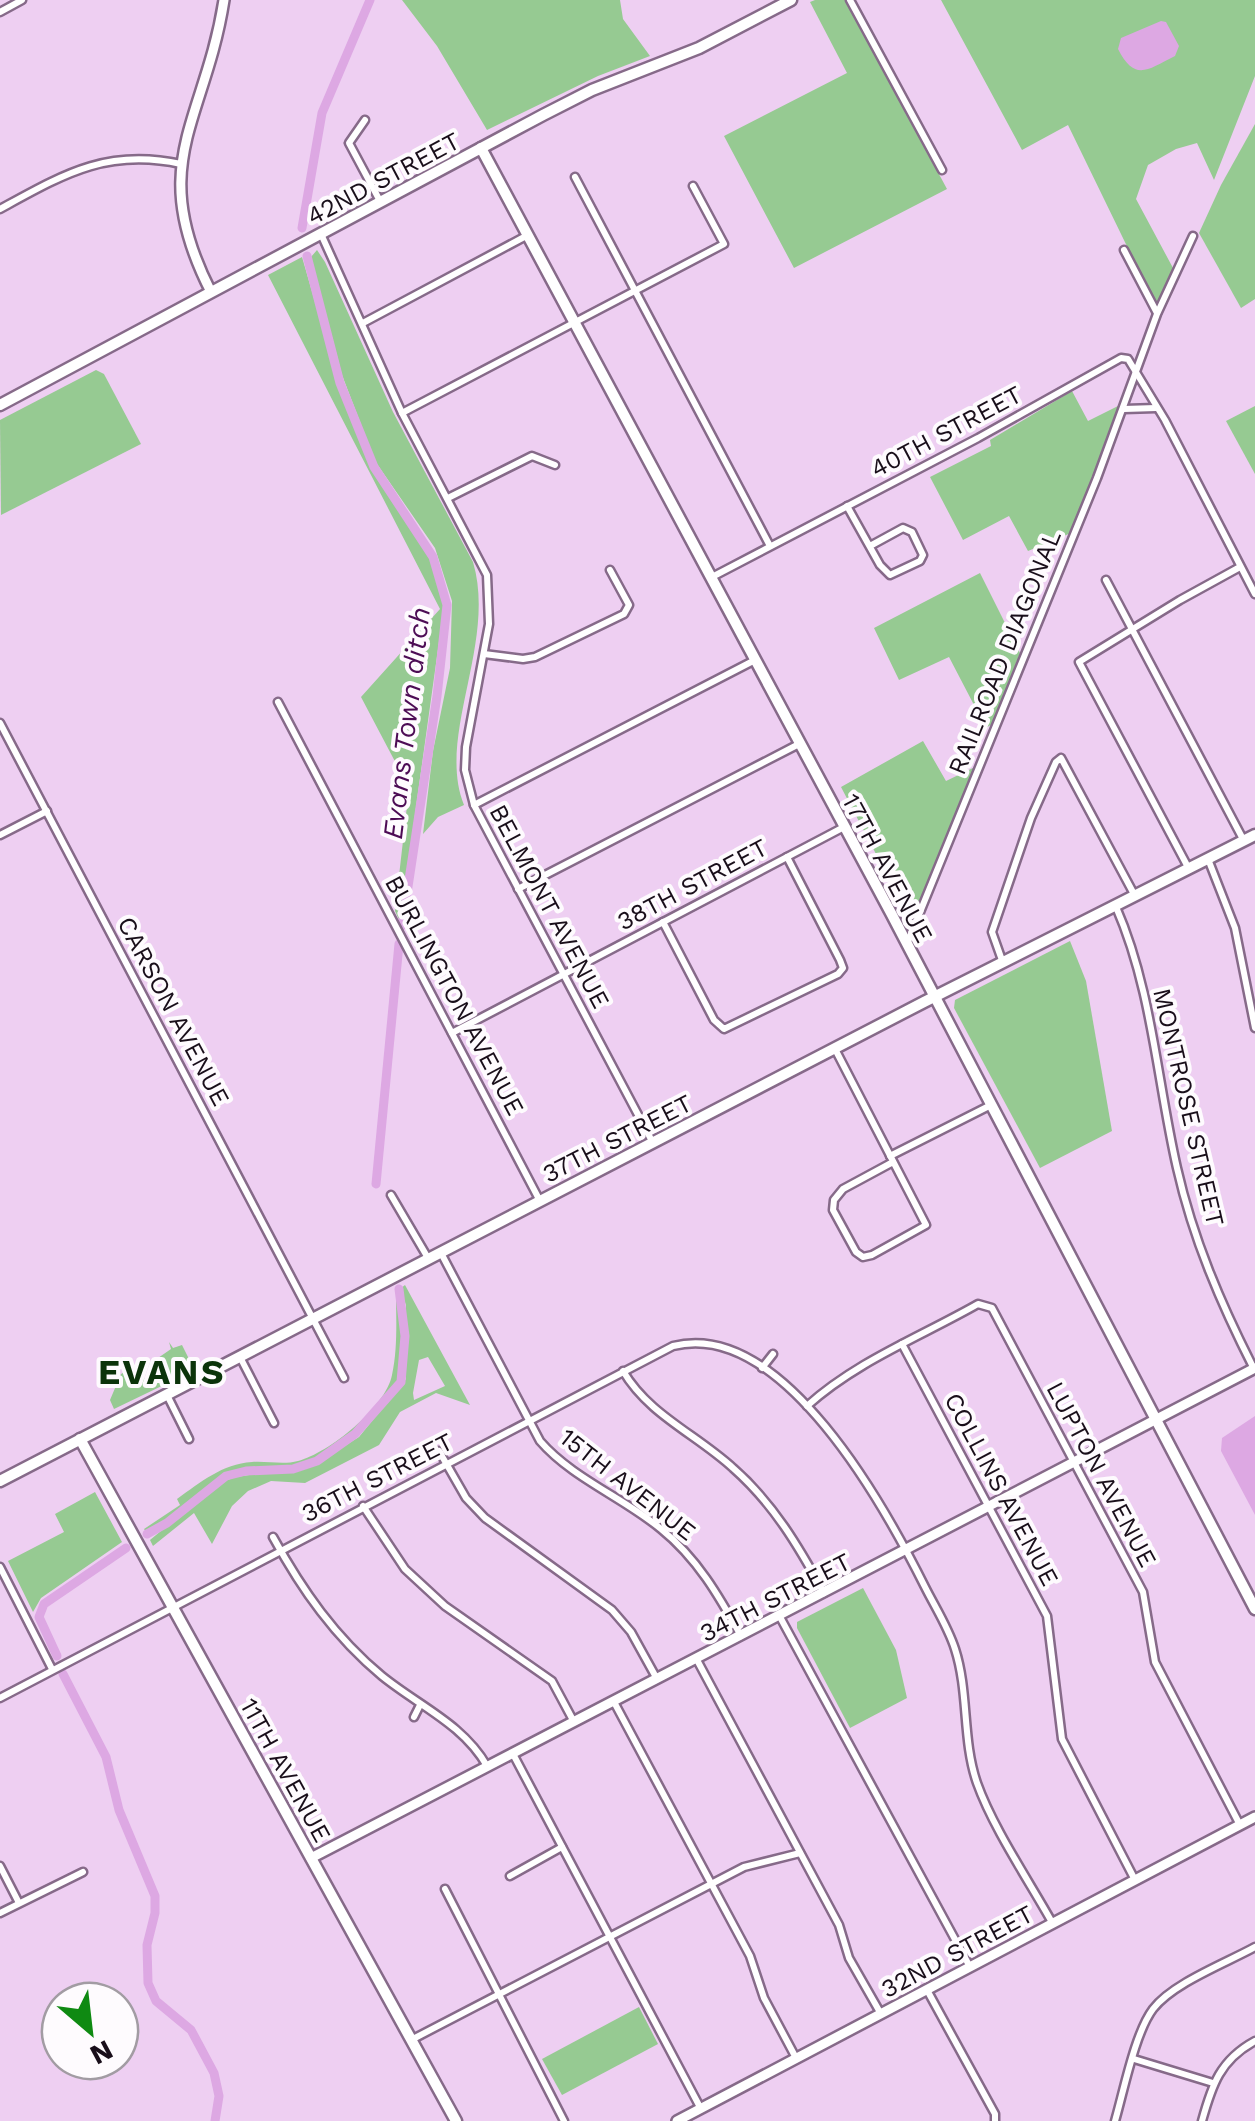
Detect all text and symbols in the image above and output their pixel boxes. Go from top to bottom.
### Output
street label: 42ND STREET [302,126,465,231]
street label: 40TH STREET [866,379,1027,483]
street label: RAILROAD DIAGONAL [942,526,1067,779]
water label: Evans Town ditch [376,605,437,841]
street label: 17TH AVENUE [836,789,939,947]
street label: BELMONT AVENUE [484,799,616,1013]
street label: 38TH STREET [612,833,772,936]
street label: BURLINGTON AVENUE [379,870,530,1120]
street label: CARSON AVENUE [111,912,236,1111]
street label: MONTROSE STREET [1147,985,1230,1229]
street label: 37TH STREET [538,1088,697,1188]
district label: EVANS [98,1351,226,1393]
street label: LUPTON AVENUE [1040,1377,1163,1572]
street label: COLLINS AVENUE [938,1388,1065,1591]
street label: 15TH AVENUE [554,1422,701,1546]
street label: 36TH STREET [297,1427,458,1528]
street label: 34TH STREET [695,1547,855,1648]
street label: 11TH AVENUE [234,1693,337,1847]
street label: 32ND STREET [876,1899,1038,2004]
north arrow [40,1981,140,2081]
text: N [85,2033,118,2072]

